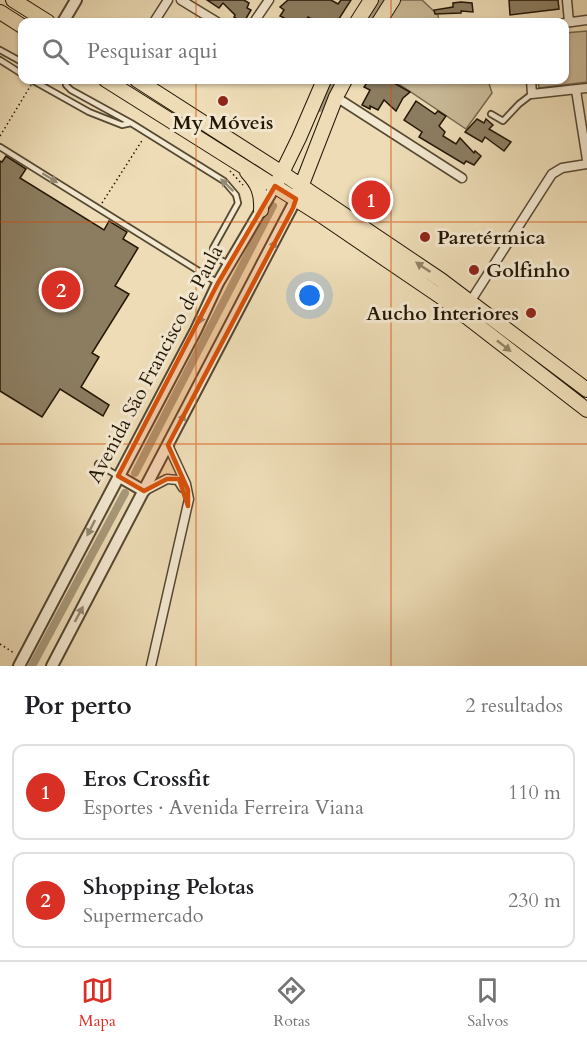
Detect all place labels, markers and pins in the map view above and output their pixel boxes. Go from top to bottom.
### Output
marker: My Móveis [216,94,230,108]
place label: My Móveis [172,109,274,136]
pin: 1 [352,178,391,222]
place label: Paretérmica [437,224,545,251]
marker: Paretérmica [418,230,432,244]
place label: Golfinho [486,257,570,284]
marker: Golfinho [467,263,481,277]
pin: 2 [42,268,80,312]
place label: Aucho Interiores [366,300,519,327]
marker: Aucho Interiores [524,306,538,320]

